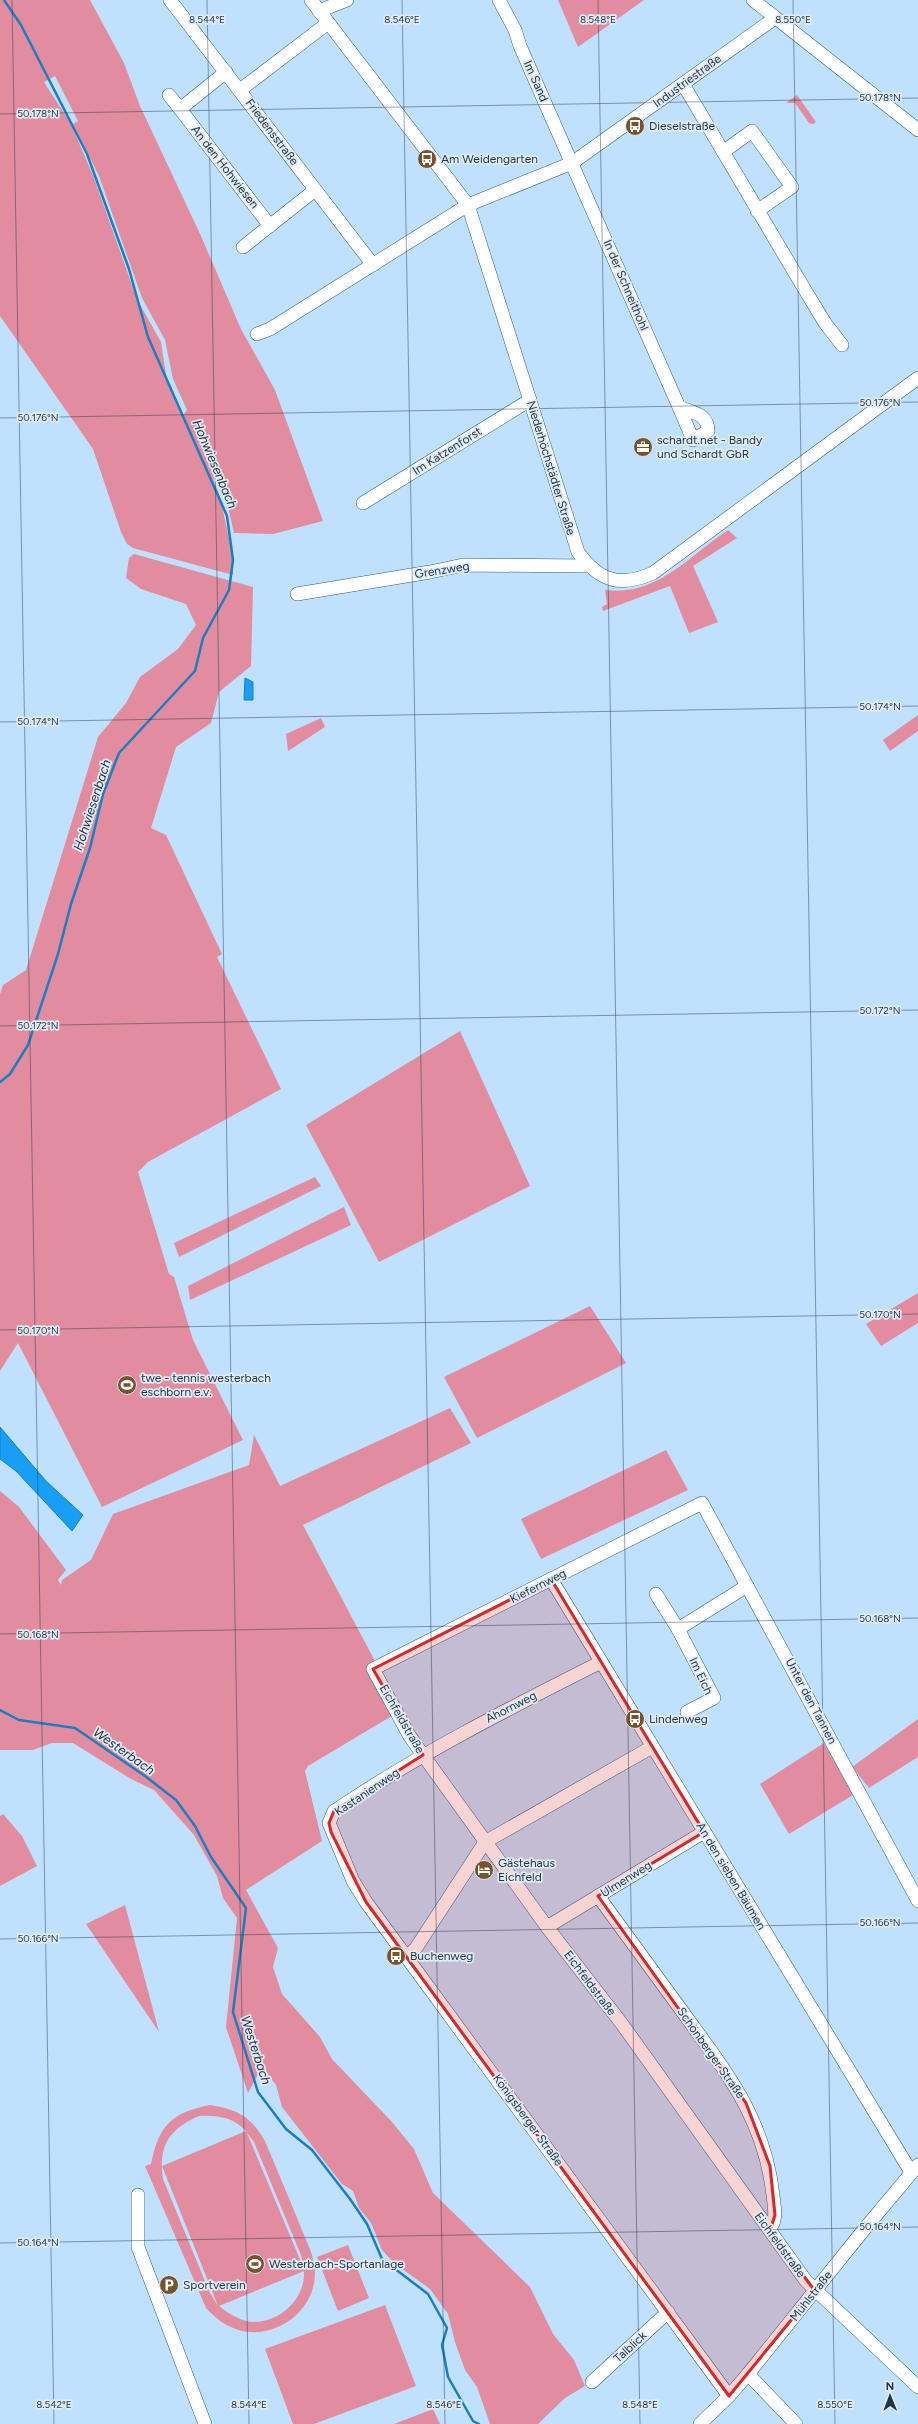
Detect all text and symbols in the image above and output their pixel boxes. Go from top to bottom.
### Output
text: 8.544°E [189,13,225,26]
text: 8.546°E [384,13,420,26]
text: 8.548°E [580,13,616,26]
text: 8.550°E [775,13,811,26]
street label: Industriestraße [650,51,724,110]
street label: Im Sand [521,58,551,104]
text: 50.178°N [859,91,901,104]
street label: Friedensstraße [243,96,302,168]
text: 50.178°N [17,107,59,120]
bus stop icon: Dieselstraße [624,115,646,137]
place label: Dieselstraße [649,119,715,133]
street label: An den Hohwiesen [188,123,262,211]
bus stop icon: Am Weidengarten [416,148,438,170]
place label: Am Weidengarten [441,152,538,166]
street label: In der Schneithohl [600,237,652,333]
text: 50.176°N [860,396,900,409]
street label: Niederhöchstädter Straße [524,399,578,537]
text: 50.176°N [18,411,58,424]
water label: Hohwiesenbach [190,417,240,511]
street label: Im Katzenforst [410,424,485,478]
place label: schardt.net - Bandy und Schardt GbR [657,433,763,461]
office icon: schardt.net - Bandy und Schardt GbR [632,436,654,458]
street label: Grenzweg [414,559,470,581]
text: 50.174°N [859,700,901,713]
text: 50.174°N [17,715,59,728]
water label: Hohwiesenbach [70,758,114,852]
text: 50.172°N [860,1004,900,1017]
text: 50.172°N [18,1019,58,1032]
text: 50.170°N [859,1308,901,1321]
text: 50.170°N [17,1324,59,1337]
place label: twe - tennis westerbach eschborn e.v. [141,1371,271,1399]
sports icon: twe - tennis westerbach eschborn e.v. [116,1374,138,1396]
street label: Kiefernweg [508,1566,568,1606]
text: 50.168°N [859,1612,901,1625]
text: 50.168°N [17,1628,59,1641]
street label: Im Eich [686,1655,716,1697]
street label: Unter den Tannen [782,1656,840,1747]
street label: Eichfeldstraße [377,1682,428,1756]
street label: Ahornweg [483,1688,539,1726]
bus stop icon: Lindenweg [624,1708,646,1730]
place label: Lindenweg [649,1712,708,1726]
water label: Westerbach [90,1724,158,1778]
street label: Kastanienweg [332,1765,402,1819]
street label: An den sieben Bäumen [693,1820,769,1932]
place label: Gästehaus Eichfeld [498,1856,555,1884]
street label: Ulmenweg [598,1858,654,1900]
hotel icon: Gästehaus Eichfeld [473,1859,495,1881]
text: 50.166°N [859,1916,901,1929]
text: 50.166°N [17,1932,59,1945]
bus stop icon: Buchenweg [385,1945,407,1967]
street label: Eichfeldstraße [561,1948,619,2018]
place label: Buchenweg [410,1949,473,1963]
street label: Schönberger Straße [674,2005,748,2102]
water label: Westerbach [238,2014,274,2086]
street label: Königsberger Straße [490,2071,566,2169]
street label: Eichfeldstraße [752,2210,809,2281]
text: 50.164°N [859,2220,901,2233]
text: 50.164°N [17,2236,59,2249]
sports icon: Westerbach-Sportanlage [244,2253,266,2275]
place label: Westerbach-Sportanlage [269,2257,404,2271]
street label: Mühlstraße [787,2268,835,2324]
parking icon: Sportverein [158,2274,180,2296]
place label: Sportverein [183,2278,246,2292]
street label: Talblick [611,2328,649,2366]
north arrow [870,2376,910,2416]
text: N [885,2380,894,2393]
text: 8.542°E [36,2398,72,2411]
text: 8.544°E [231,2398,267,2411]
text: 8.546°E [426,2398,462,2411]
text: 8.548°E [622,2398,658,2411]
text: 8.550°E [817,2398,853,2411]

